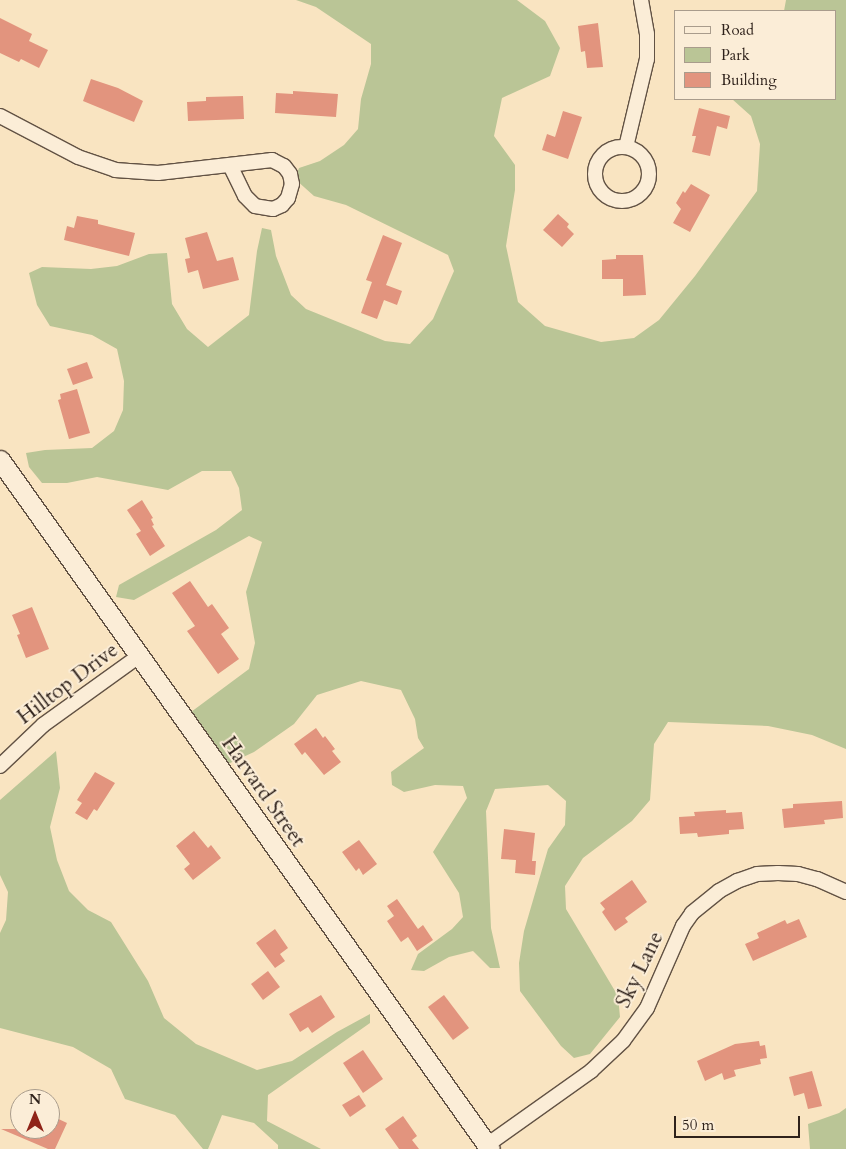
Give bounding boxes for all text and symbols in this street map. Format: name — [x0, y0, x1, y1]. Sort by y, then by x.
legend — [674, 10, 836, 100]
text: Road — [721, 20, 754, 40]
text: Park — [721, 45, 750, 65]
text: Building — [721, 70, 777, 90]
street label: Hilltop Drive — [13, 638, 123, 730]
street label: Harvard Street — [216, 732, 310, 852]
street label: Sky Lane — [611, 928, 669, 1012]
north arrow — [10, 1089, 60, 1139]
text: N — [29, 1090, 41, 1109]
scale bar — [676, 1106, 802, 1138]
text: 50 m — [682, 1115, 714, 1135]

